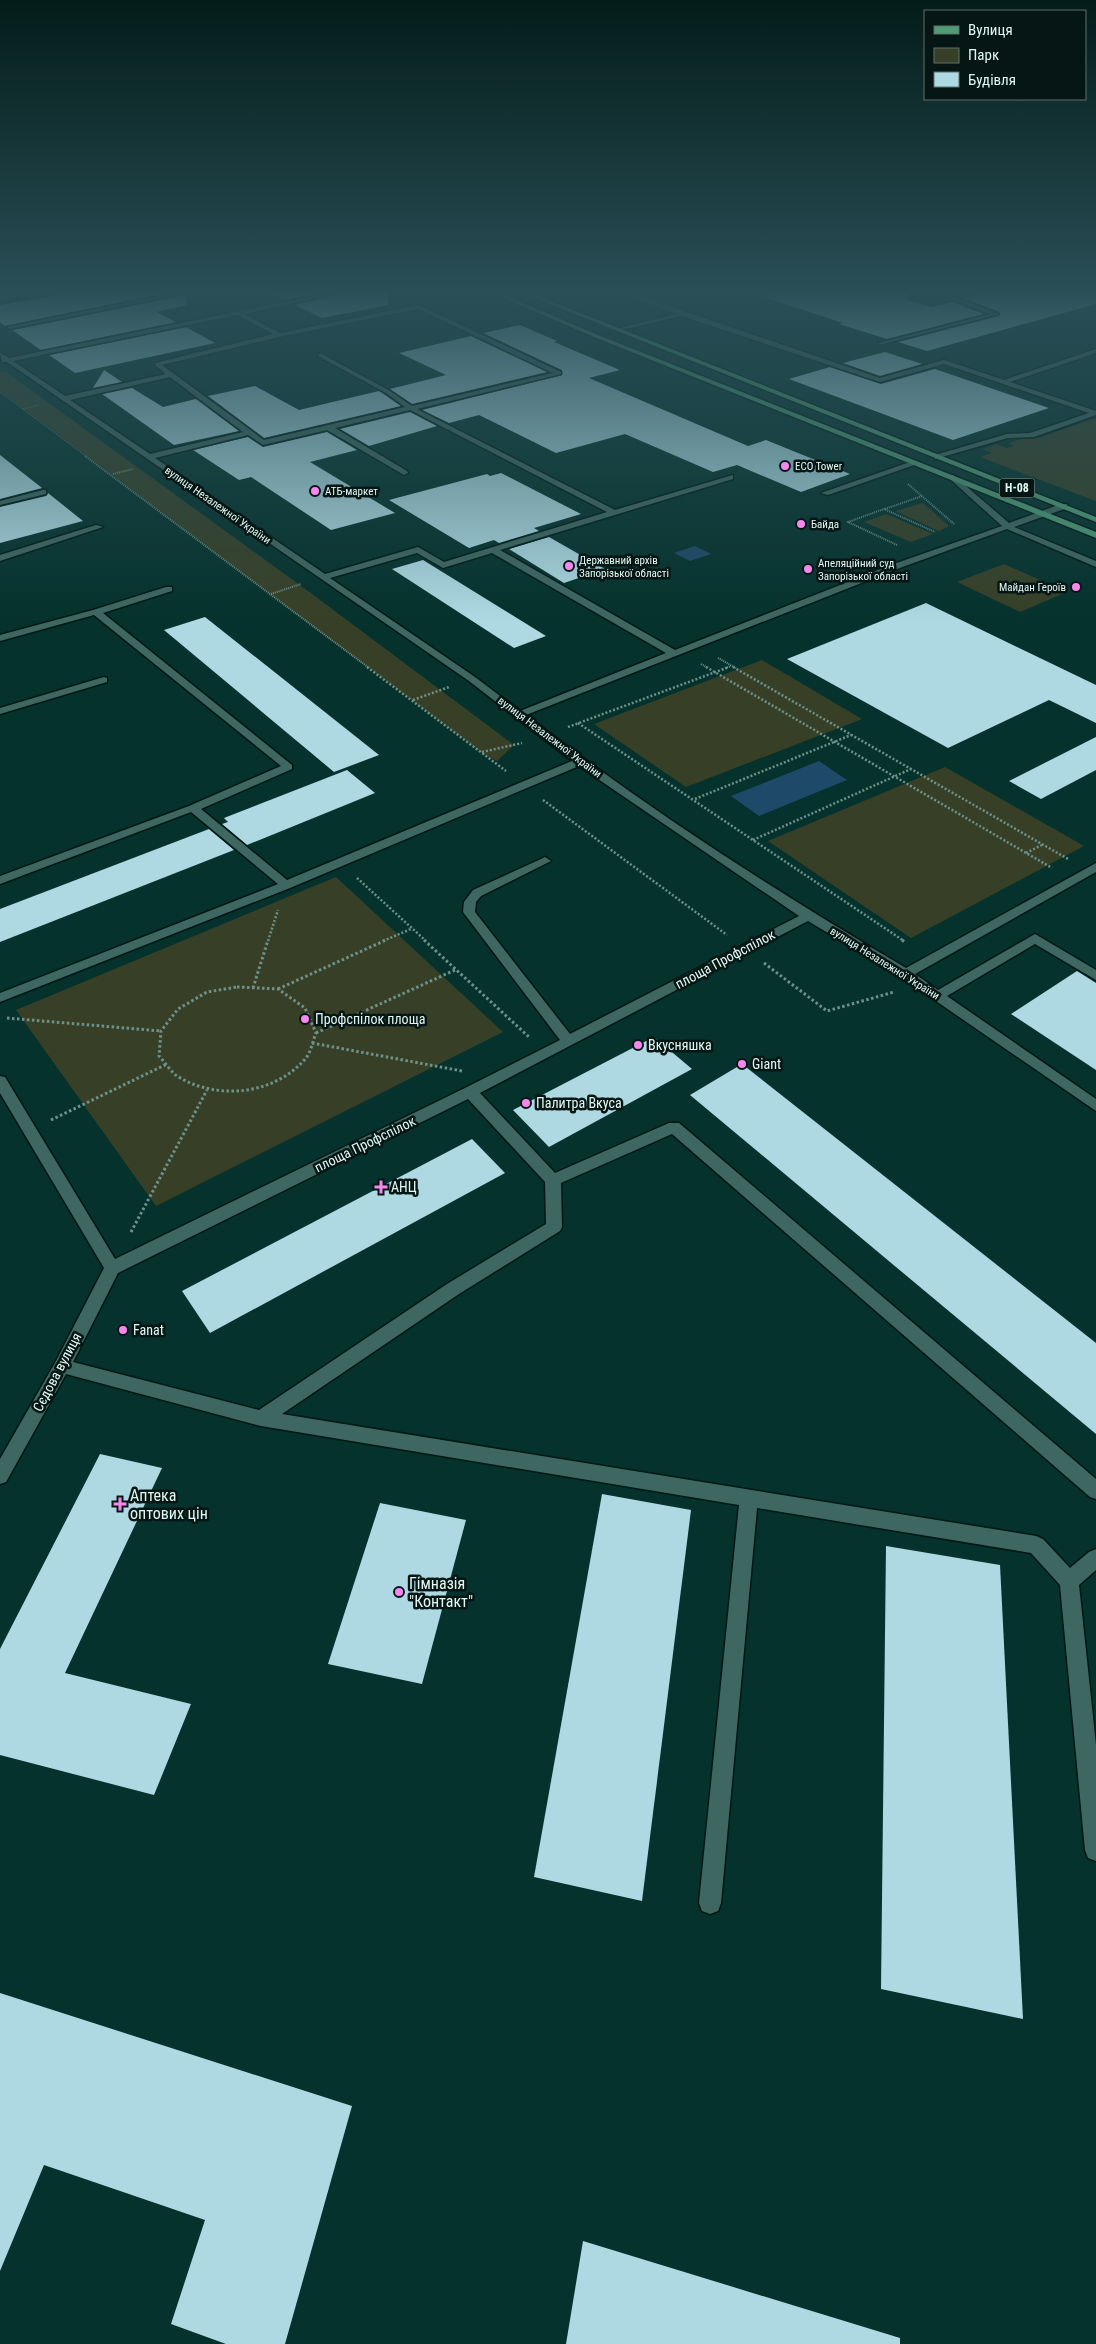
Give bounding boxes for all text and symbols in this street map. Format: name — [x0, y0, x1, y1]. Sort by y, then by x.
legend — [924, 10, 1086, 100]
text: Вулиця — [968, 21, 1013, 39]
text: Парк — [968, 46, 999, 64]
text: Будівля — [968, 71, 1016, 89]
marker: ECO Tower — [779, 460, 791, 472]
place label: ECO Tower — [795, 460, 843, 473]
street label: вулиця Незалежної України — [162, 464, 273, 547]
road number: Н-08 — [1000, 478, 1034, 498]
marker: АТБ-маркет — [309, 485, 321, 497]
place label: АТБ-маркет — [325, 485, 378, 498]
marker: Байда — [795, 518, 807, 530]
place label: Байда — [811, 518, 839, 531]
place label: Державний архів Запорізької області — [579, 554, 669, 580]
place label: Апеляційний суд Запорізької області — [818, 557, 908, 583]
marker: Державний архів Запорізької області — [563, 560, 575, 572]
marker: Апеляційний суд Запорізької області — [802, 563, 814, 575]
place label: Майдан Героїв — [999, 581, 1066, 594]
marker: Майдан Героїв — [1070, 581, 1082, 593]
street label: вулиця Незалежної України — [495, 694, 604, 781]
street label: вулиця Незалежної України — [828, 924, 942, 1002]
street label: площа Профспілок — [672, 926, 778, 992]
place label: Профспілок площа — [315, 1011, 425, 1027]
marker: Профспілок площа — [299, 1013, 311, 1025]
place label: Вкусняшка — [648, 1037, 712, 1053]
marker: Вкусняшка — [632, 1039, 644, 1051]
place label: Giant — [752, 1056, 781, 1072]
marker: Giant — [736, 1058, 748, 1070]
place label: Палитра Вкуса — [536, 1095, 622, 1111]
marker: Палитра Вкуса — [520, 1097, 532, 1109]
street label: площа Профспілок — [312, 1112, 418, 1175]
place label: АНЦ — [391, 1179, 417, 1195]
marker: АНЦ — [375, 1181, 387, 1193]
place label: Fanat — [133, 1322, 164, 1338]
marker: Fanat — [117, 1324, 129, 1336]
street label: Сєдова вулиця — [30, 1330, 84, 1414]
place label: Аптека оптових цін — [130, 1486, 208, 1523]
marker: Аптека оптових цін — [114, 1498, 126, 1510]
place label: Гімназія "Контакт" — [409, 1574, 473, 1611]
marker: Гімназія "Контакт" — [393, 1586, 405, 1598]

